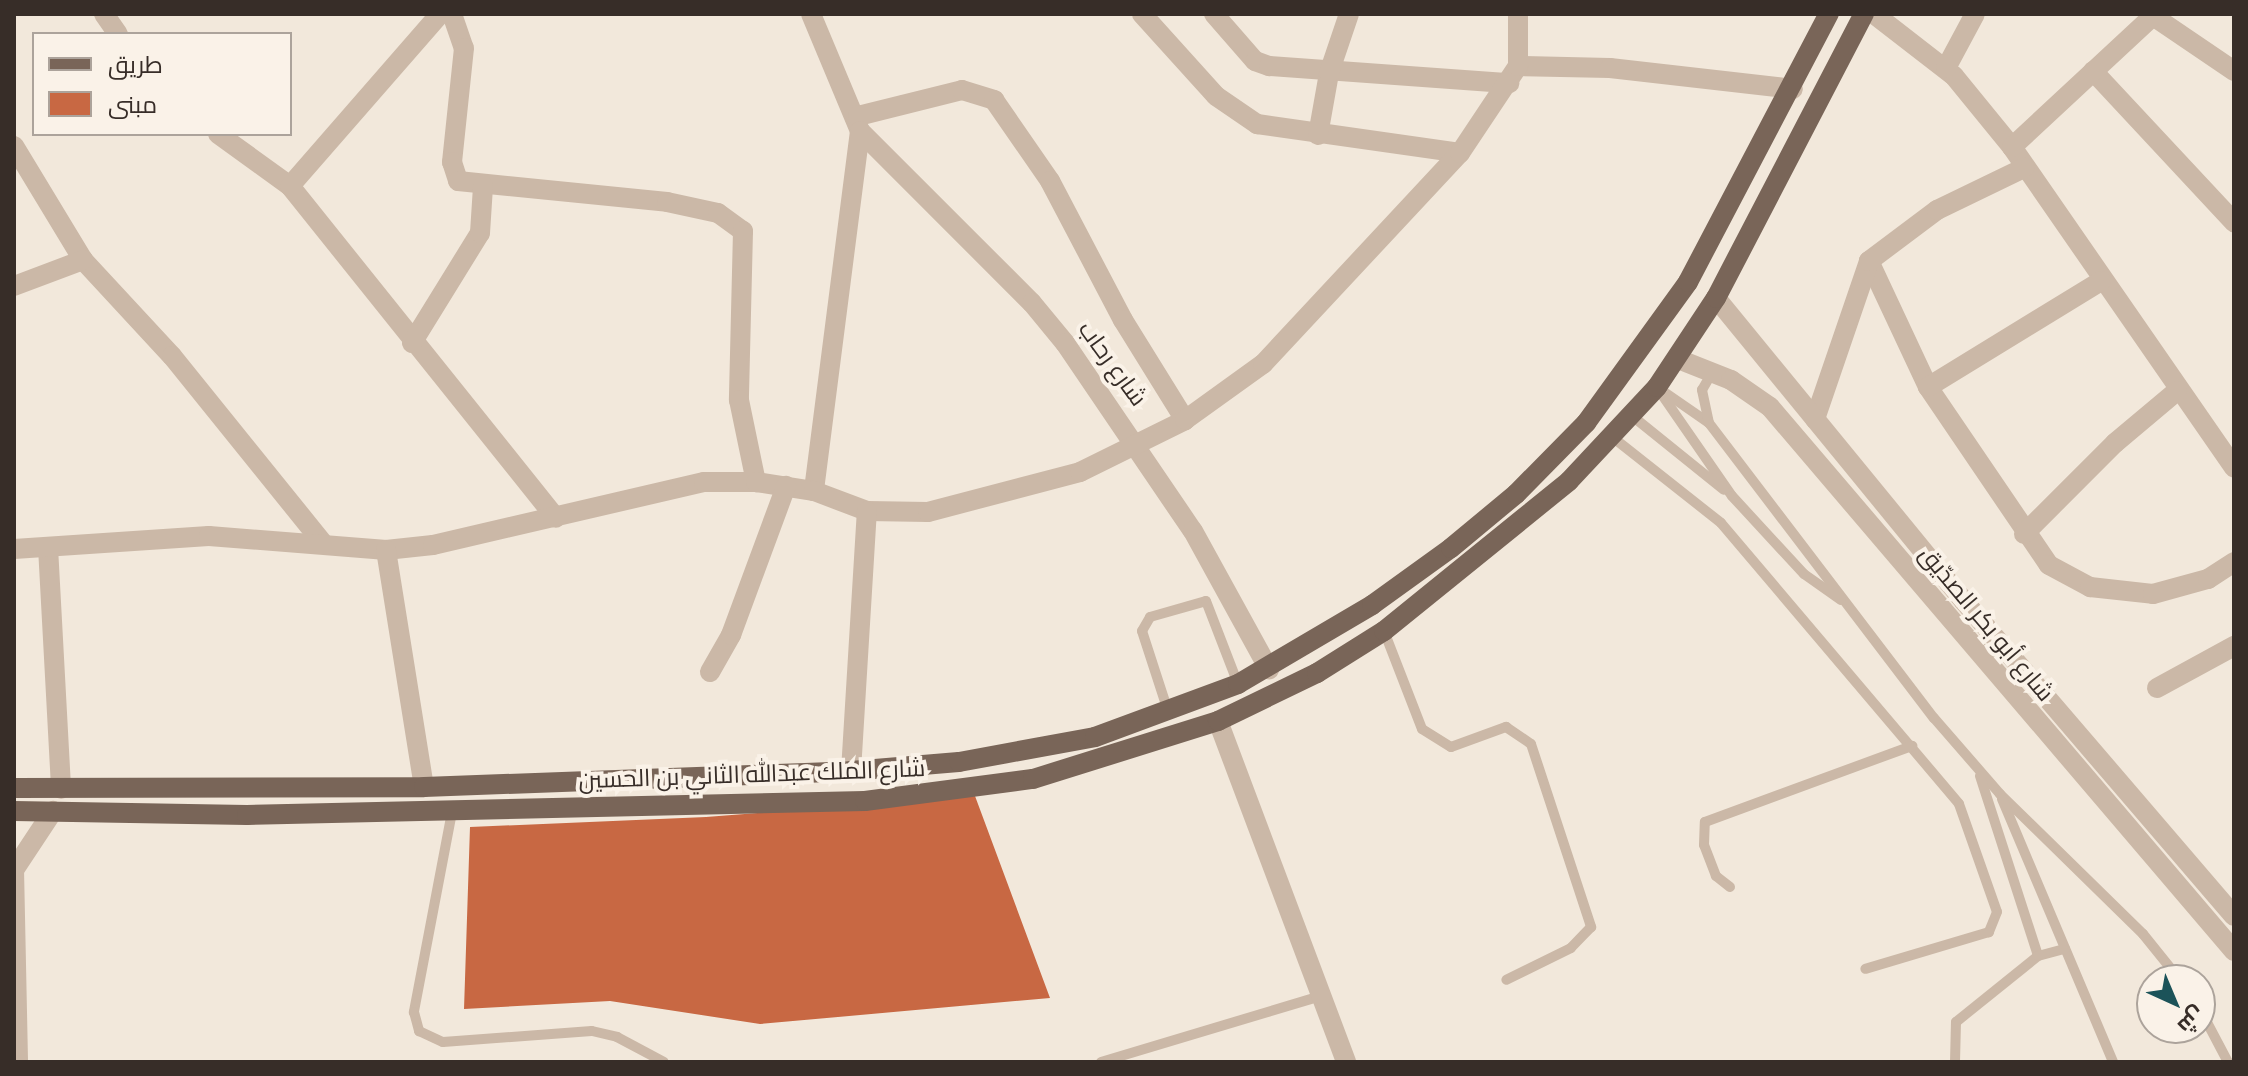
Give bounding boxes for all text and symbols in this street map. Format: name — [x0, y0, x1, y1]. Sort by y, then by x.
legend — [32, 32, 292, 136]
text: طريق — [108, 51, 163, 79]
text: مبنى — [108, 91, 157, 119]
street label: شارع رحاب — [1072, 316, 1152, 412]
street label: شارع أبو بكر الصدّيق — [1913, 540, 2059, 708]
street label: شارع الملك عبدالله الثاني بن الحسين — [578, 755, 926, 795]
north arrow — [2136, 964, 2216, 1044]
text: ش — [2172, 1001, 2210, 1039]

